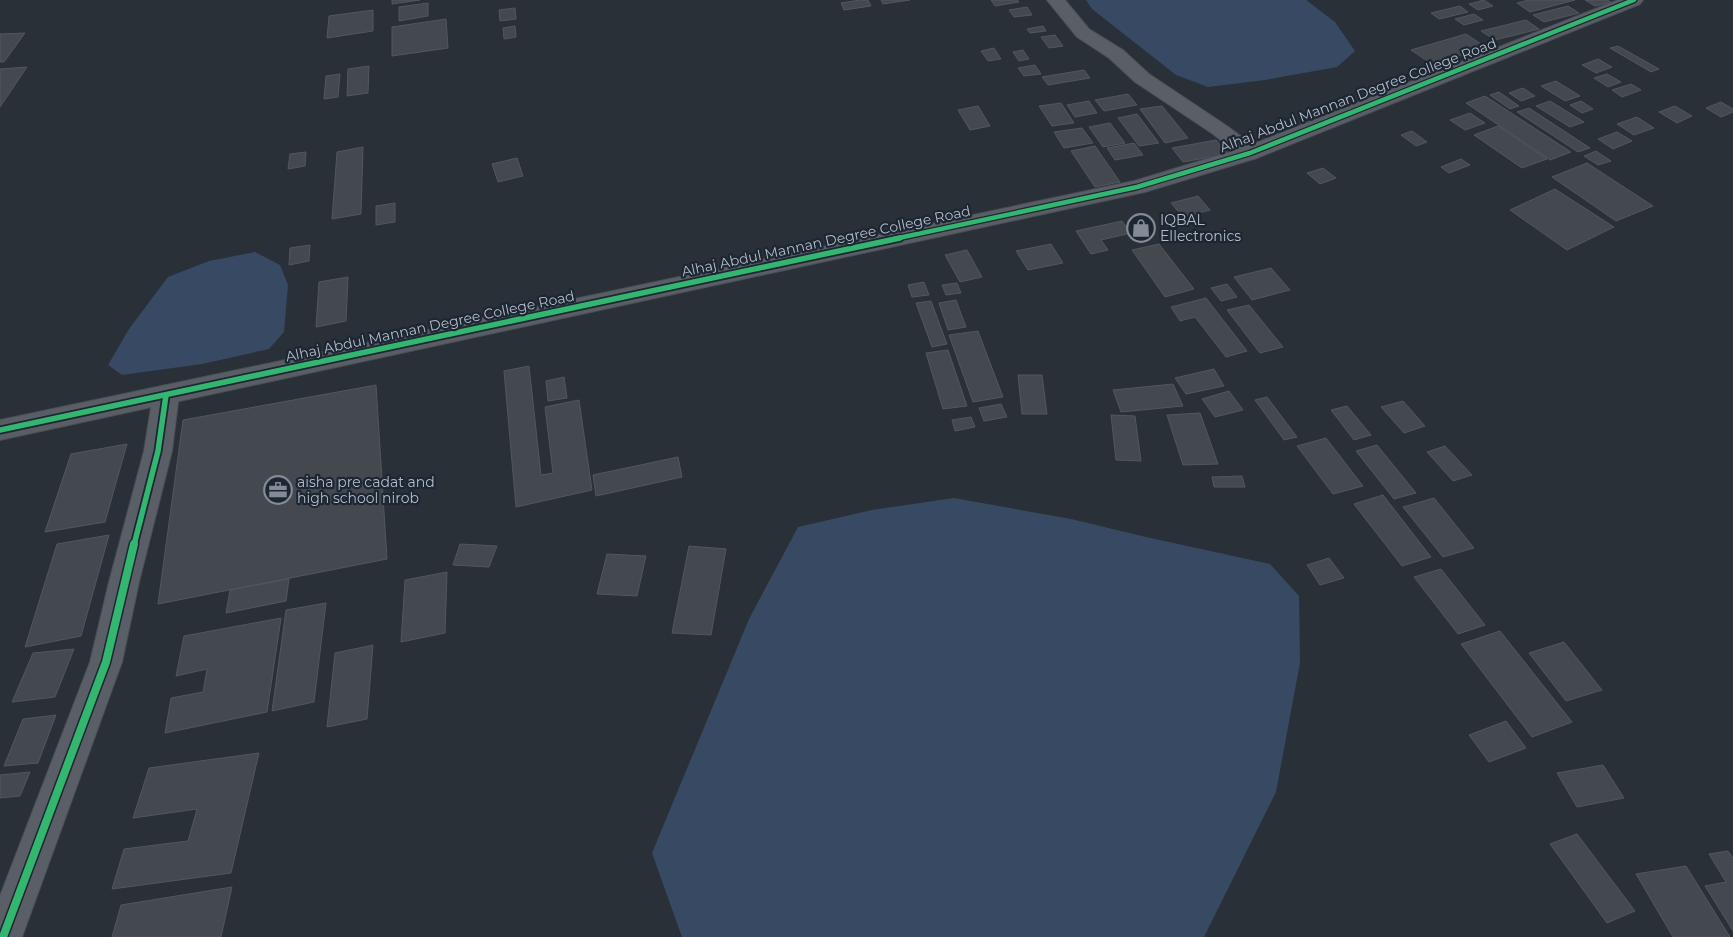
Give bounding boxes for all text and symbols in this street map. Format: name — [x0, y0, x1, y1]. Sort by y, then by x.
street label: Alhaj Abdul Mannan Degree College Road — [1217, 34, 1499, 156]
street label: Alhaj Abdul Mannan Degree College Road — [680, 202, 972, 280]
place label: IQBAL Ellectronics — [1160, 211, 1241, 245]
shop icon: IQBAL Ellectronics — [1126, 213, 1156, 243]
street label: Alhaj Abdul Mannan Degree College Road — [284, 287, 576, 365]
place label: aisha pre cadat and high school nirob — [297, 473, 435, 507]
office icon: aisha pre cadat and high school nirob — [263, 475, 293, 505]

